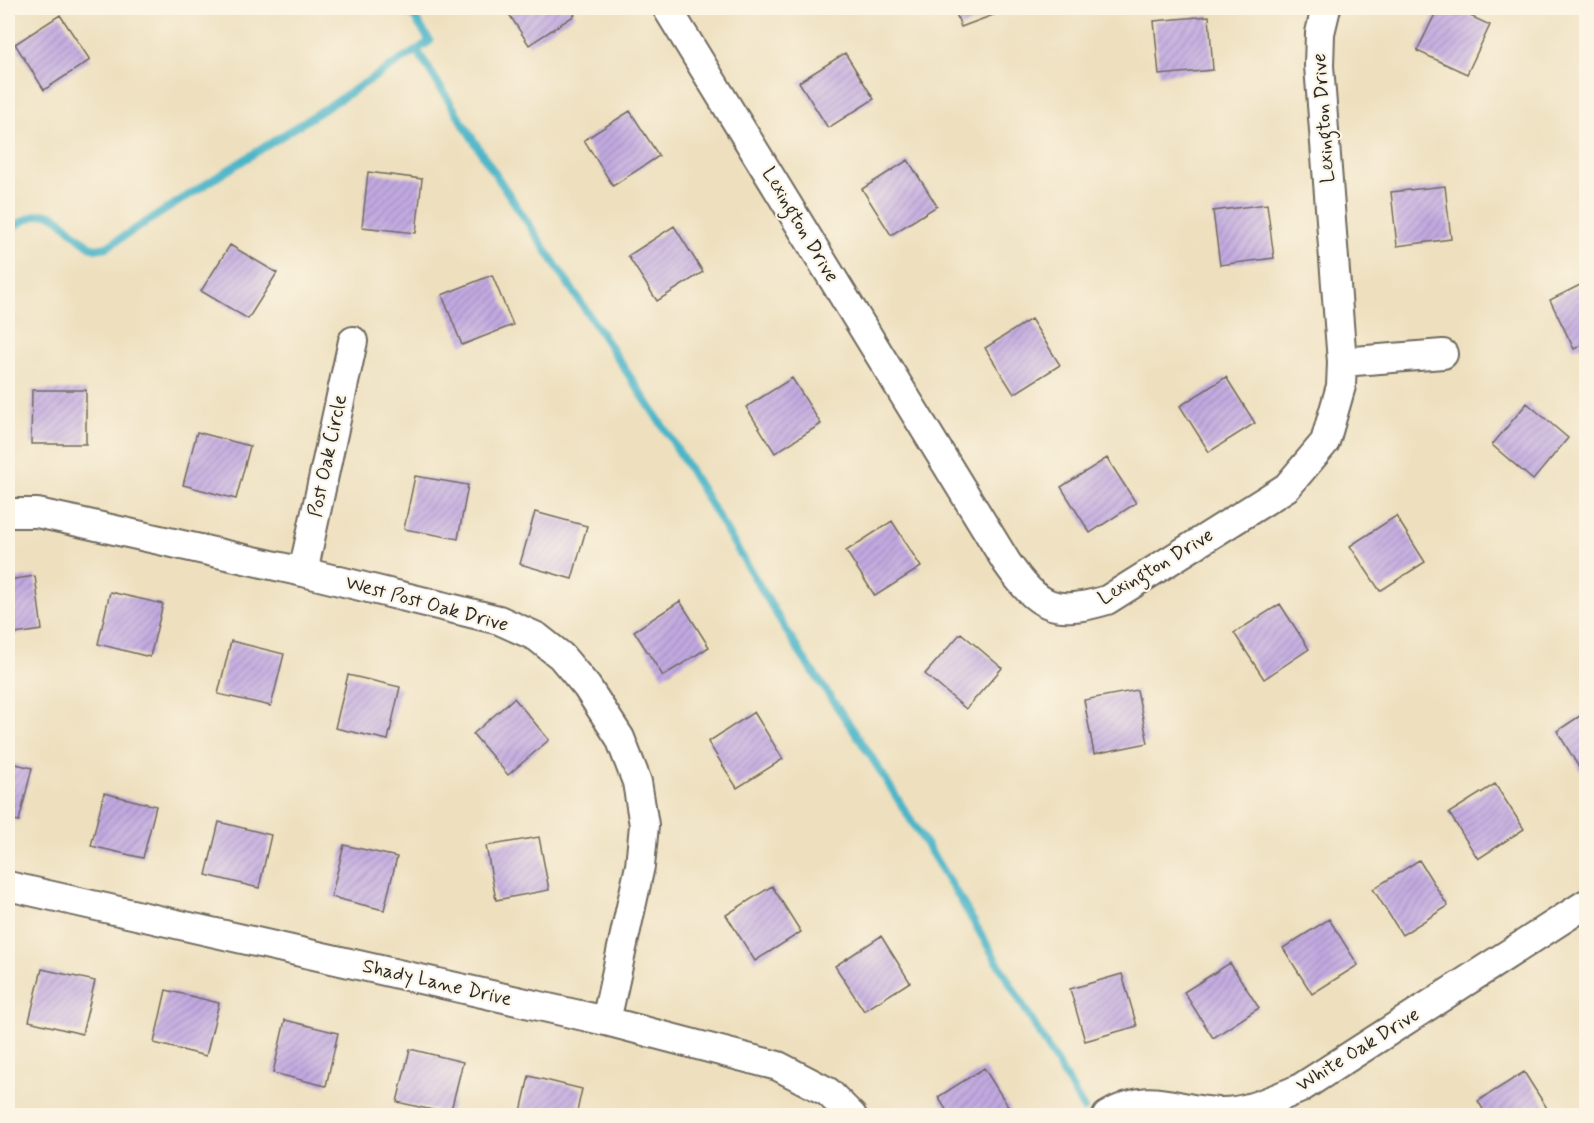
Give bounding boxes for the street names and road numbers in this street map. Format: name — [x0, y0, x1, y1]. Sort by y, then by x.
street label: Lexington Drive — [1306, 52, 1344, 184]
street label: Lexington Drive — [753, 162, 845, 289]
street label: Post Oak Circle — [302, 392, 354, 520]
street label: Lexington Drive — [1093, 522, 1220, 614]
street label: West Post Oak Drive — [343, 569, 511, 639]
street label: Shady Lane Drive — [360, 953, 515, 1013]
street label: White Oak Drive — [1291, 1001, 1425, 1099]

